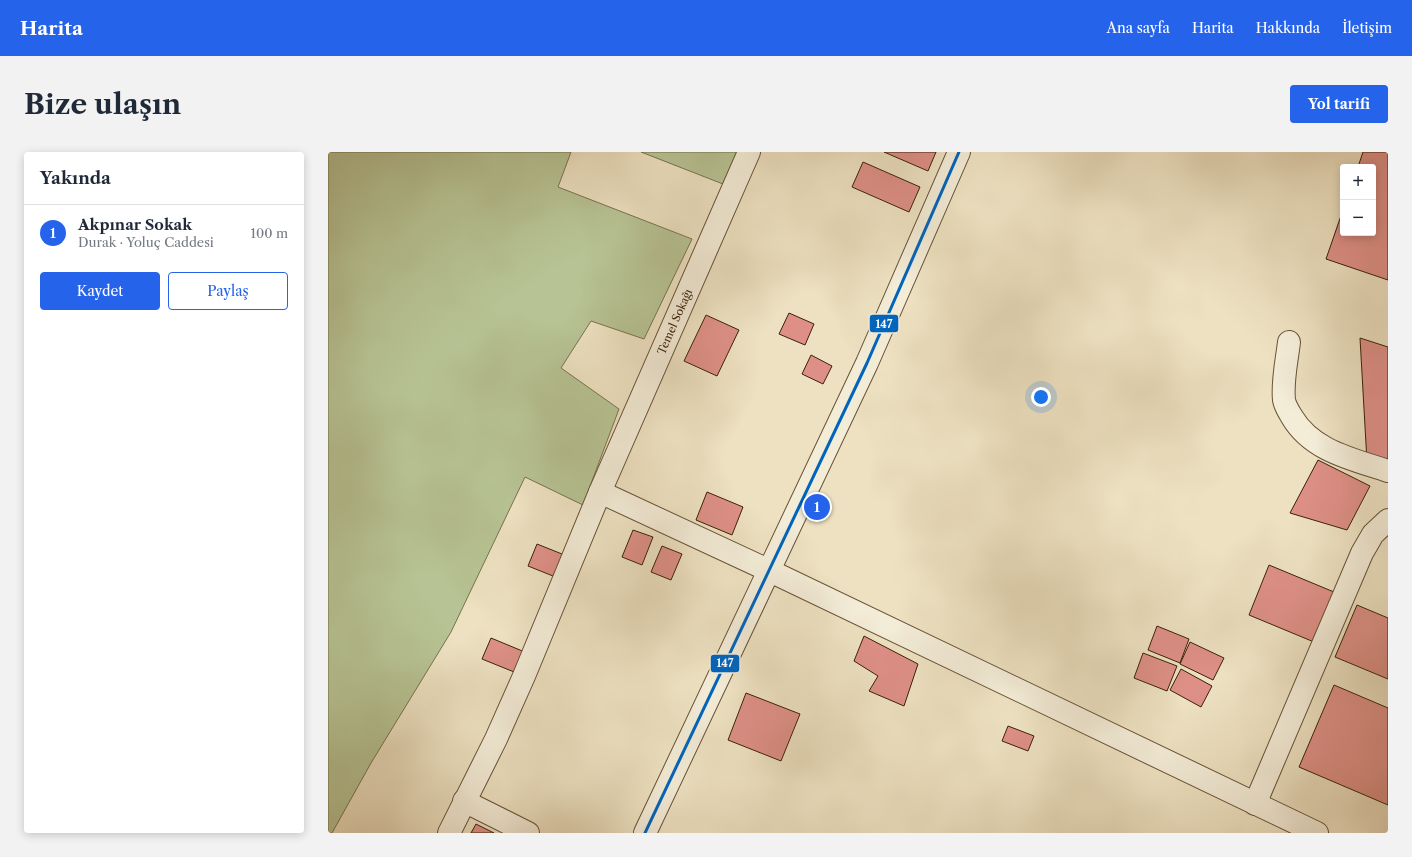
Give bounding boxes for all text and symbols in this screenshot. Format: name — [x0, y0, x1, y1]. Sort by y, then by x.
text: Harita — [20, 17, 83, 40]
text: Ana sayfa — [1107, 19, 1170, 37]
text: Harita — [1192, 19, 1234, 37]
text: Hakkında — [1256, 19, 1320, 37]
text: İletişim — [1342, 19, 1392, 37]
button: Yol tarifi — [1290, 85, 1388, 123]
text: Bize ulaşın — [24, 87, 181, 121]
map controls — [1340, 164, 1376, 236]
button: + — [1340, 164, 1376, 200]
text: Yakında — [40, 168, 111, 188]
button: − — [1340, 200, 1376, 236]
text: Akpınar Sokak — [78, 215, 192, 234]
text: 1 — [50, 225, 56, 241]
text: 100 m — [250, 225, 288, 241]
text: Durak · Yoluç Caddesi — [78, 234, 214, 250]
button: Kaydet — [40, 272, 160, 310]
button: Paylaş — [168, 272, 288, 310]
street label: Temel Sokağı — [654, 286, 695, 357]
line badge: 147 — [869, 314, 899, 333]
text: 147 — [875, 317, 893, 331]
your location — [1031, 387, 1051, 407]
pin: 1 — [804, 492, 830, 522]
line badge: 147 — [710, 654, 740, 673]
text: 147 — [716, 656, 734, 670]

